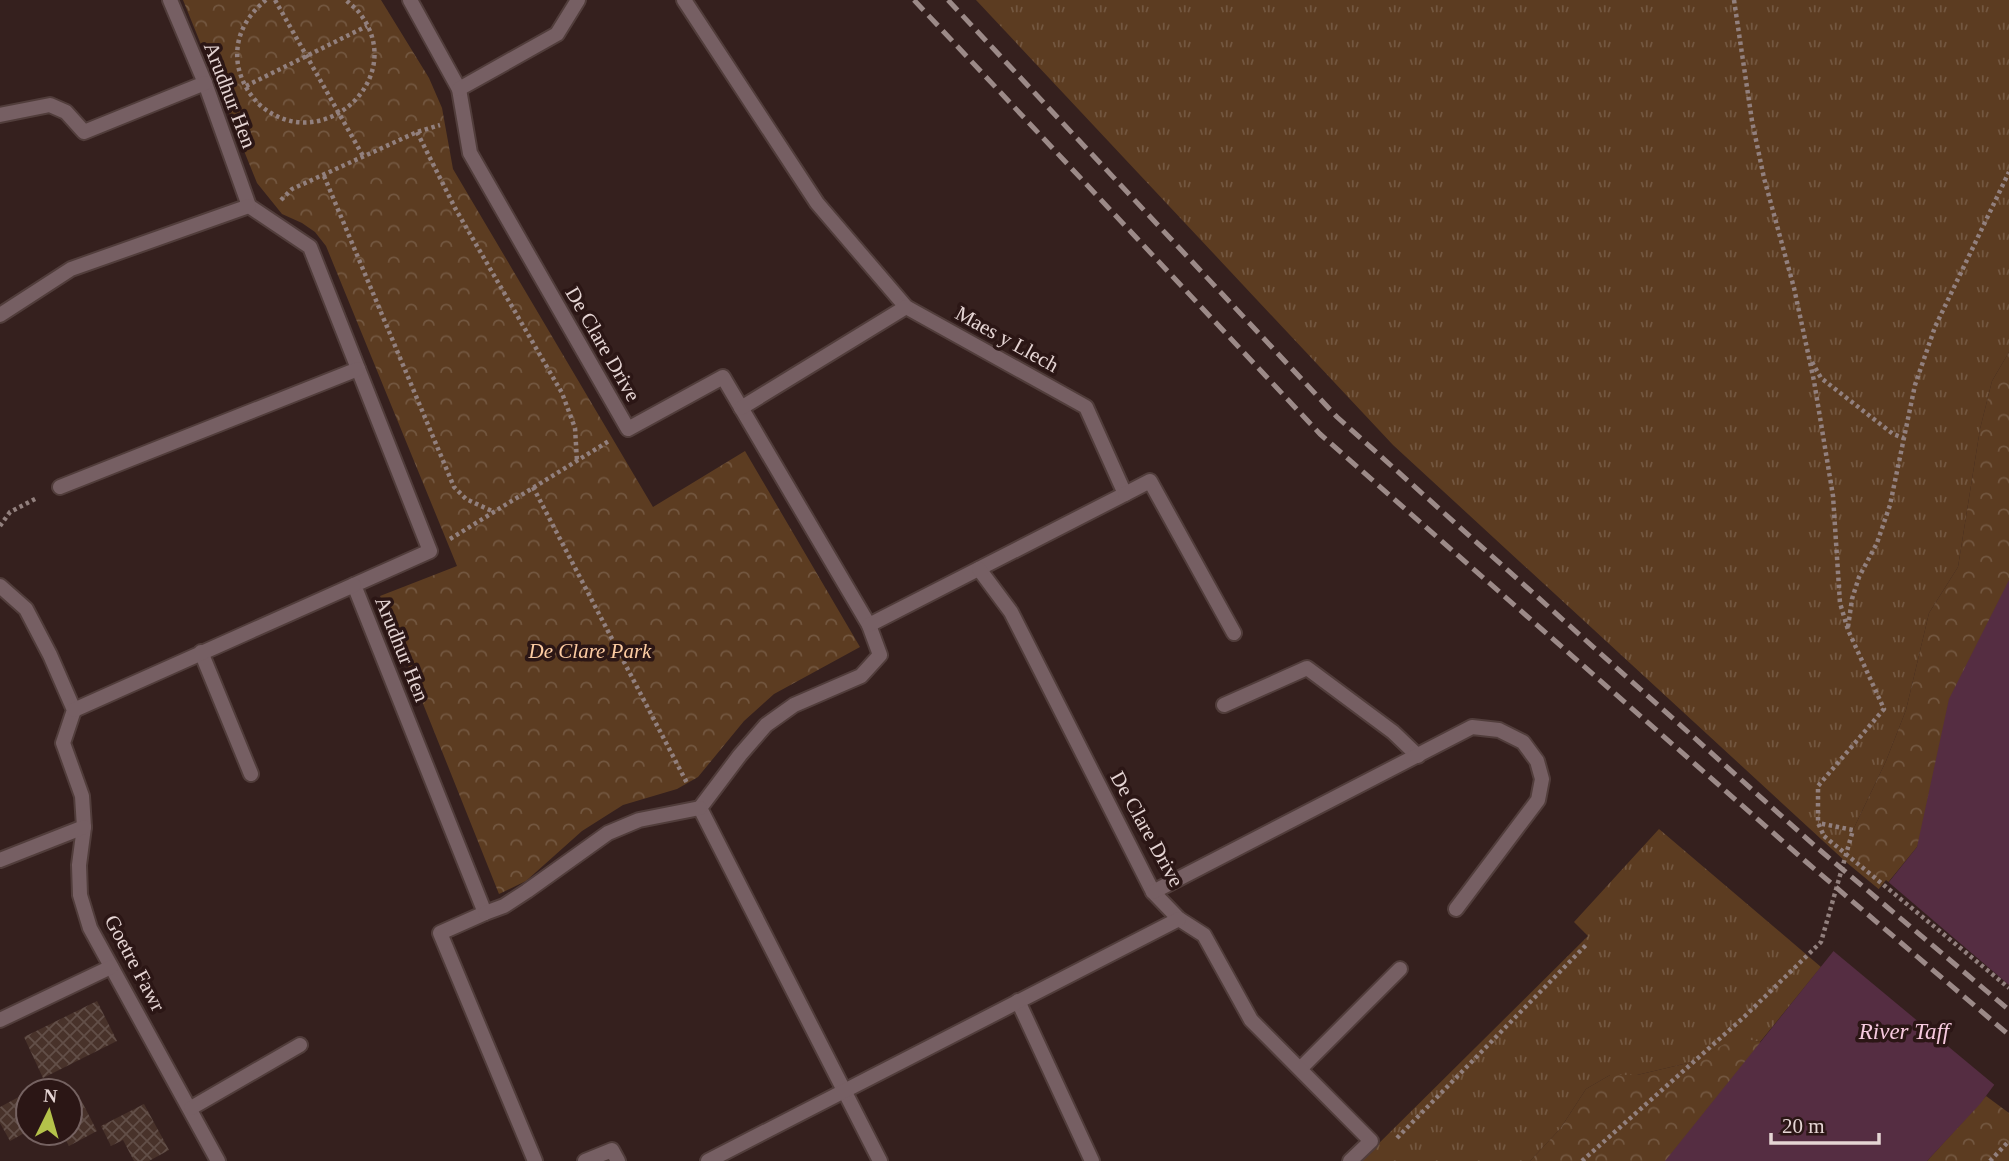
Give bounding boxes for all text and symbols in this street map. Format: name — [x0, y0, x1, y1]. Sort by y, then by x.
street label: Arudhur Hen — [199, 39, 261, 152]
street label: De Clare Drive — [561, 282, 645, 406]
street label: Maes y Llech — [951, 301, 1063, 377]
street label: Arudhur Hen — [370, 593, 434, 706]
park label: De Clare Park — [528, 639, 652, 663]
street label: De Clare Drive — [1105, 767, 1189, 891]
street label: Goetre Fawr — [100, 911, 170, 1015]
water label: River Taff — [1858, 1019, 1953, 1044]
north arrow — [14, 1077, 84, 1147]
text: N — [43, 1085, 58, 1107]
scale bar — [1771, 1102, 1880, 1146]
text: 20 m — [1782, 1114, 1825, 1138]

